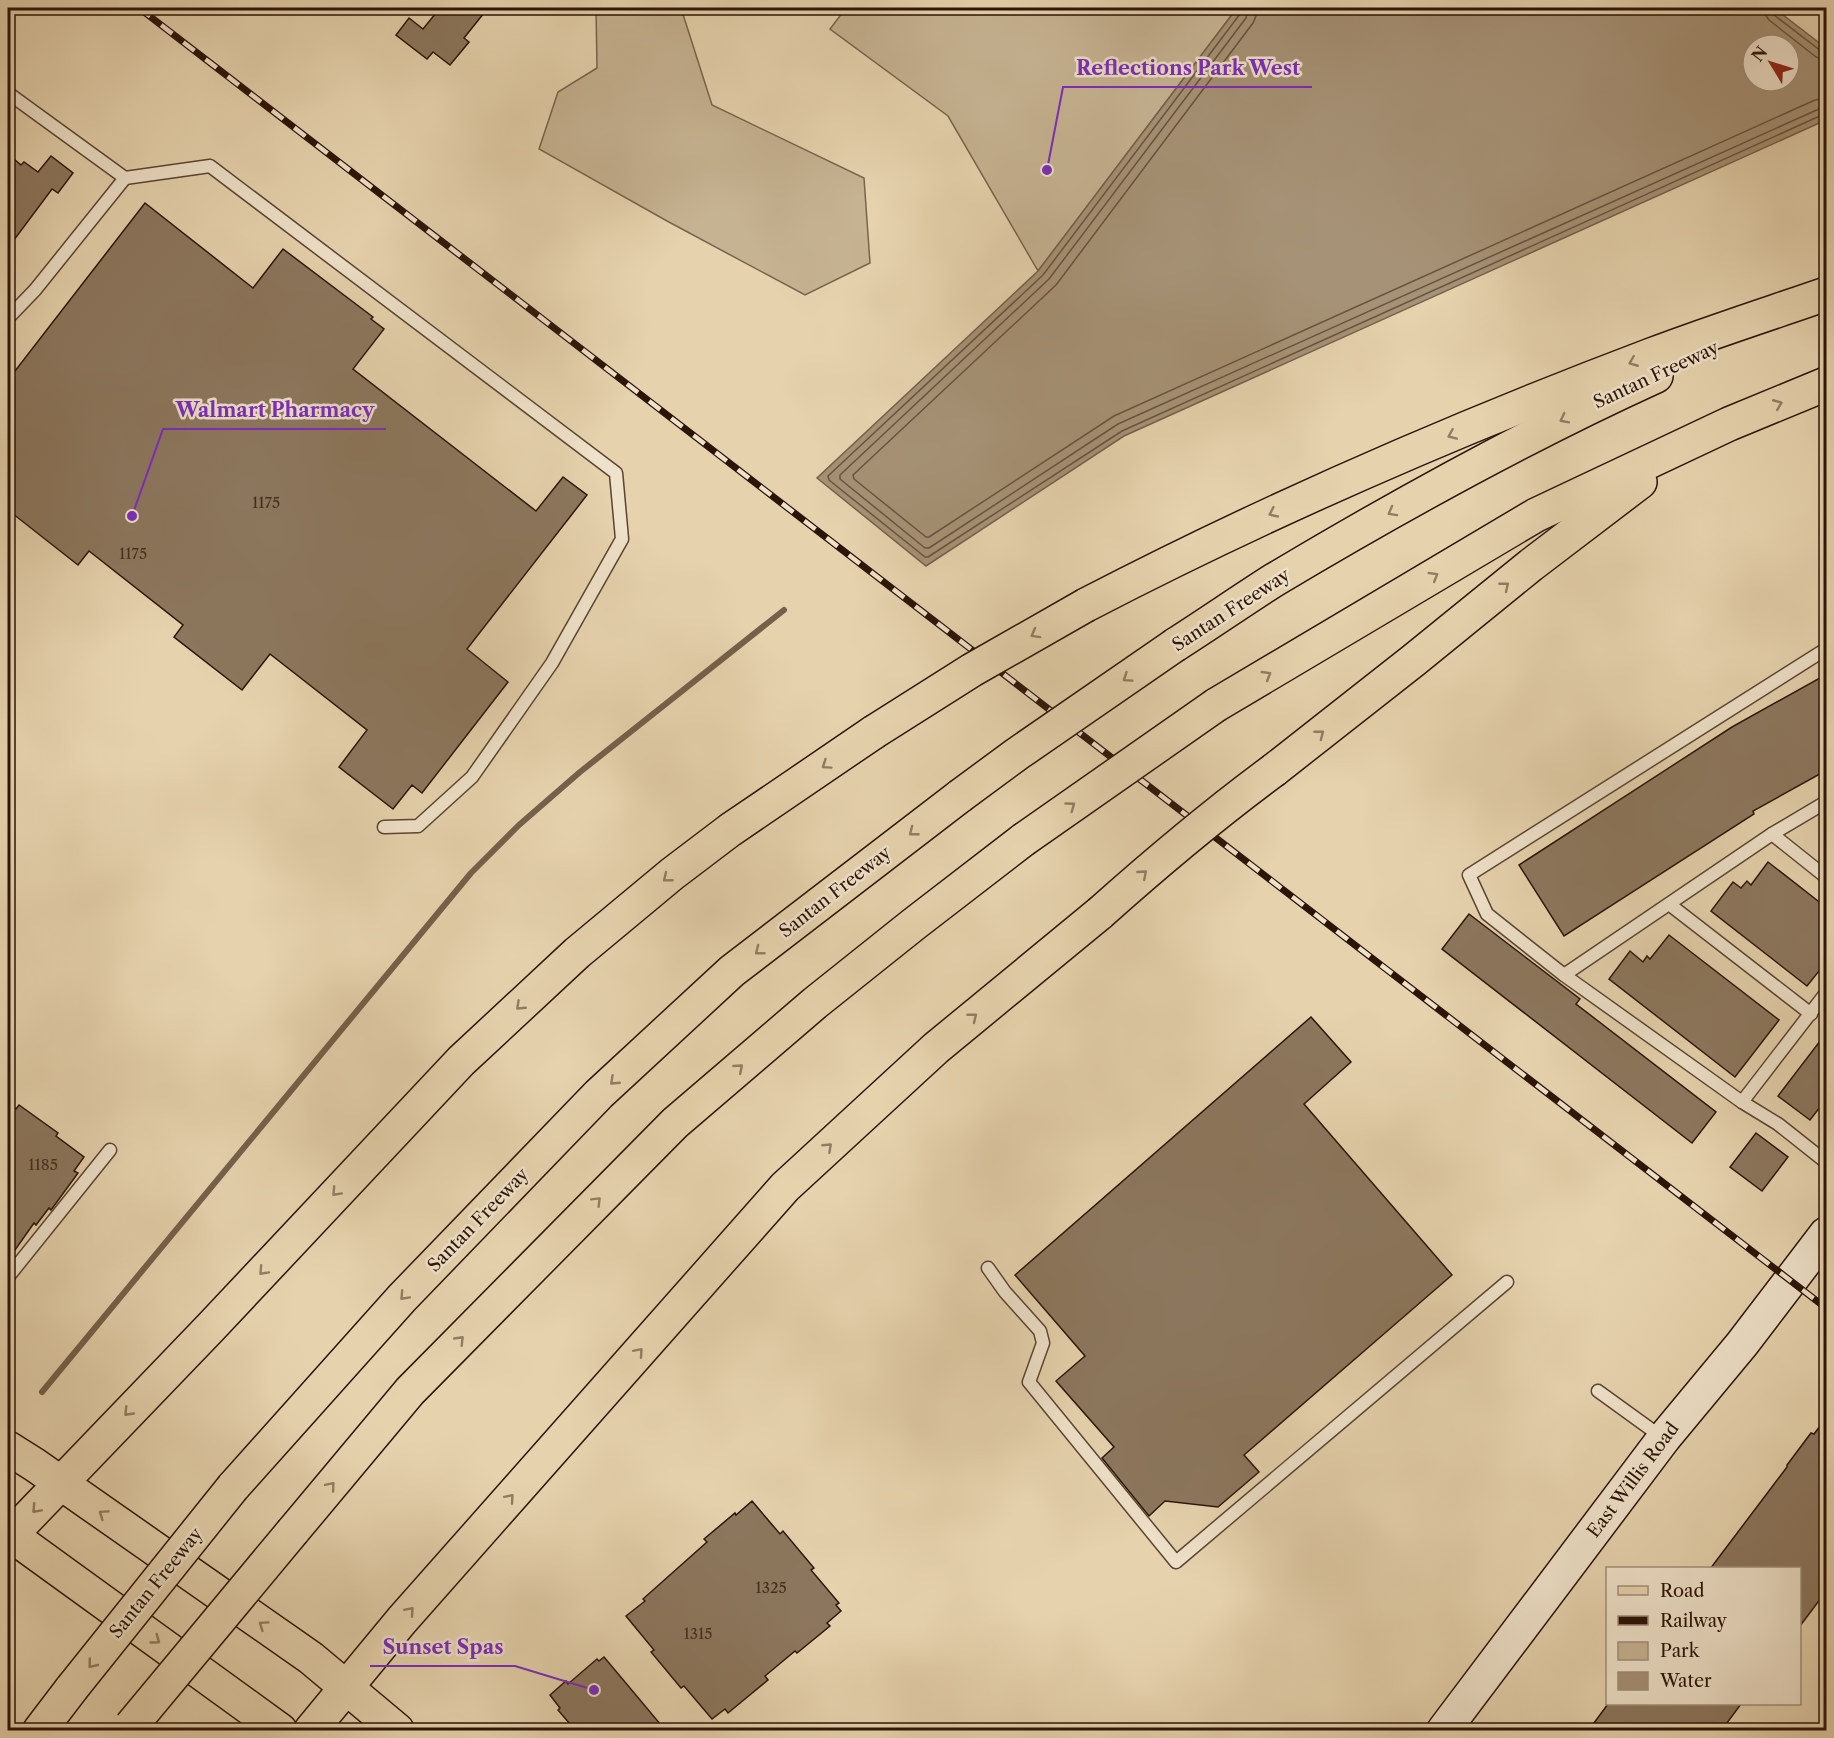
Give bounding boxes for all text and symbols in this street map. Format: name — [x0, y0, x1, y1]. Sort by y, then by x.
north arrow — [1741, 33, 1801, 93]
text: N — [1747, 42, 1771, 65]
callout: Reflections Park West — [1063, 49, 1312, 87]
text: Reflections Park West — [1076, 56, 1300, 80]
street label: Santan Freeway — [1590, 336, 1723, 414]
one-way arrow — [1628, 355, 1639, 367]
callout: Walmart Pharmacy — [163, 391, 386, 429]
text: Walmart Pharmacy — [175, 398, 375, 422]
one-way arrow — [1771, 399, 1782, 411]
one-way arrow — [1559, 412, 1570, 423]
one-way arrow — [1447, 428, 1458, 440]
house number: 1175 — [252, 493, 280, 512]
one-way arrow — [1388, 505, 1399, 516]
one-way arrow — [1269, 506, 1280, 518]
house number: 1175 — [119, 544, 147, 563]
street label: Santan Freeway — [1168, 563, 1295, 656]
one-way arrow — [1428, 571, 1438, 583]
one-way arrow — [1498, 582, 1509, 593]
one-way arrow — [1031, 627, 1041, 638]
one-way arrow — [1123, 671, 1134, 682]
one-way arrow — [1261, 671, 1271, 683]
one-way arrow — [1313, 730, 1324, 741]
one-way arrow — [821, 758, 832, 769]
one-way arrow — [1064, 802, 1075, 813]
one-way arrow — [909, 824, 920, 835]
street label: Santan Freeway — [775, 841, 896, 942]
one-way arrow — [1136, 870, 1147, 881]
one-way arrow — [663, 871, 674, 882]
one-way arrow — [754, 943, 765, 954]
one-way arrow — [516, 999, 526, 1010]
one-way arrow — [966, 1013, 977, 1024]
one-way arrow — [732, 1064, 743, 1075]
one-way arrow — [610, 1074, 620, 1085]
one-way arrow — [821, 1143, 832, 1154]
house number: 1185 — [28, 1155, 58, 1174]
street label: Santan Freeway — [423, 1163, 534, 1276]
one-way arrow — [333, 1184, 344, 1195]
one-way arrow — [590, 1198, 601, 1208]
one-way arrow — [259, 1264, 270, 1275]
one-way arrow — [401, 1288, 412, 1299]
one-way arrow — [453, 1337, 464, 1347]
one-way arrow — [632, 1348, 643, 1359]
one-way arrow — [125, 1405, 136, 1416]
street label: East Willis Road — [1583, 1418, 1684, 1542]
one-way arrow — [324, 1482, 335, 1493]
one-way arrow — [503, 1494, 514, 1505]
one-way arrow — [32, 1502, 43, 1513]
one-way arrow — [98, 1510, 109, 1521]
street label: Santan Freeway — [105, 1523, 208, 1643]
legend — [1606, 1567, 1801, 1705]
house number: 1325 — [755, 1578, 787, 1597]
text: Road — [1660, 1580, 1705, 1602]
one-way arrow — [403, 1607, 414, 1618]
text: Railway — [1660, 1610, 1728, 1632]
one-way arrow — [258, 1621, 269, 1632]
house number: 1315 — [683, 1624, 713, 1643]
callout: Sunset Spas — [370, 1628, 515, 1666]
one-way arrow — [149, 1633, 160, 1644]
text: Sunset Spas — [382, 1635, 504, 1659]
text: Park — [1660, 1640, 1701, 1662]
one-way arrow — [88, 1657, 99, 1668]
text: Water — [1659, 1670, 1712, 1692]

